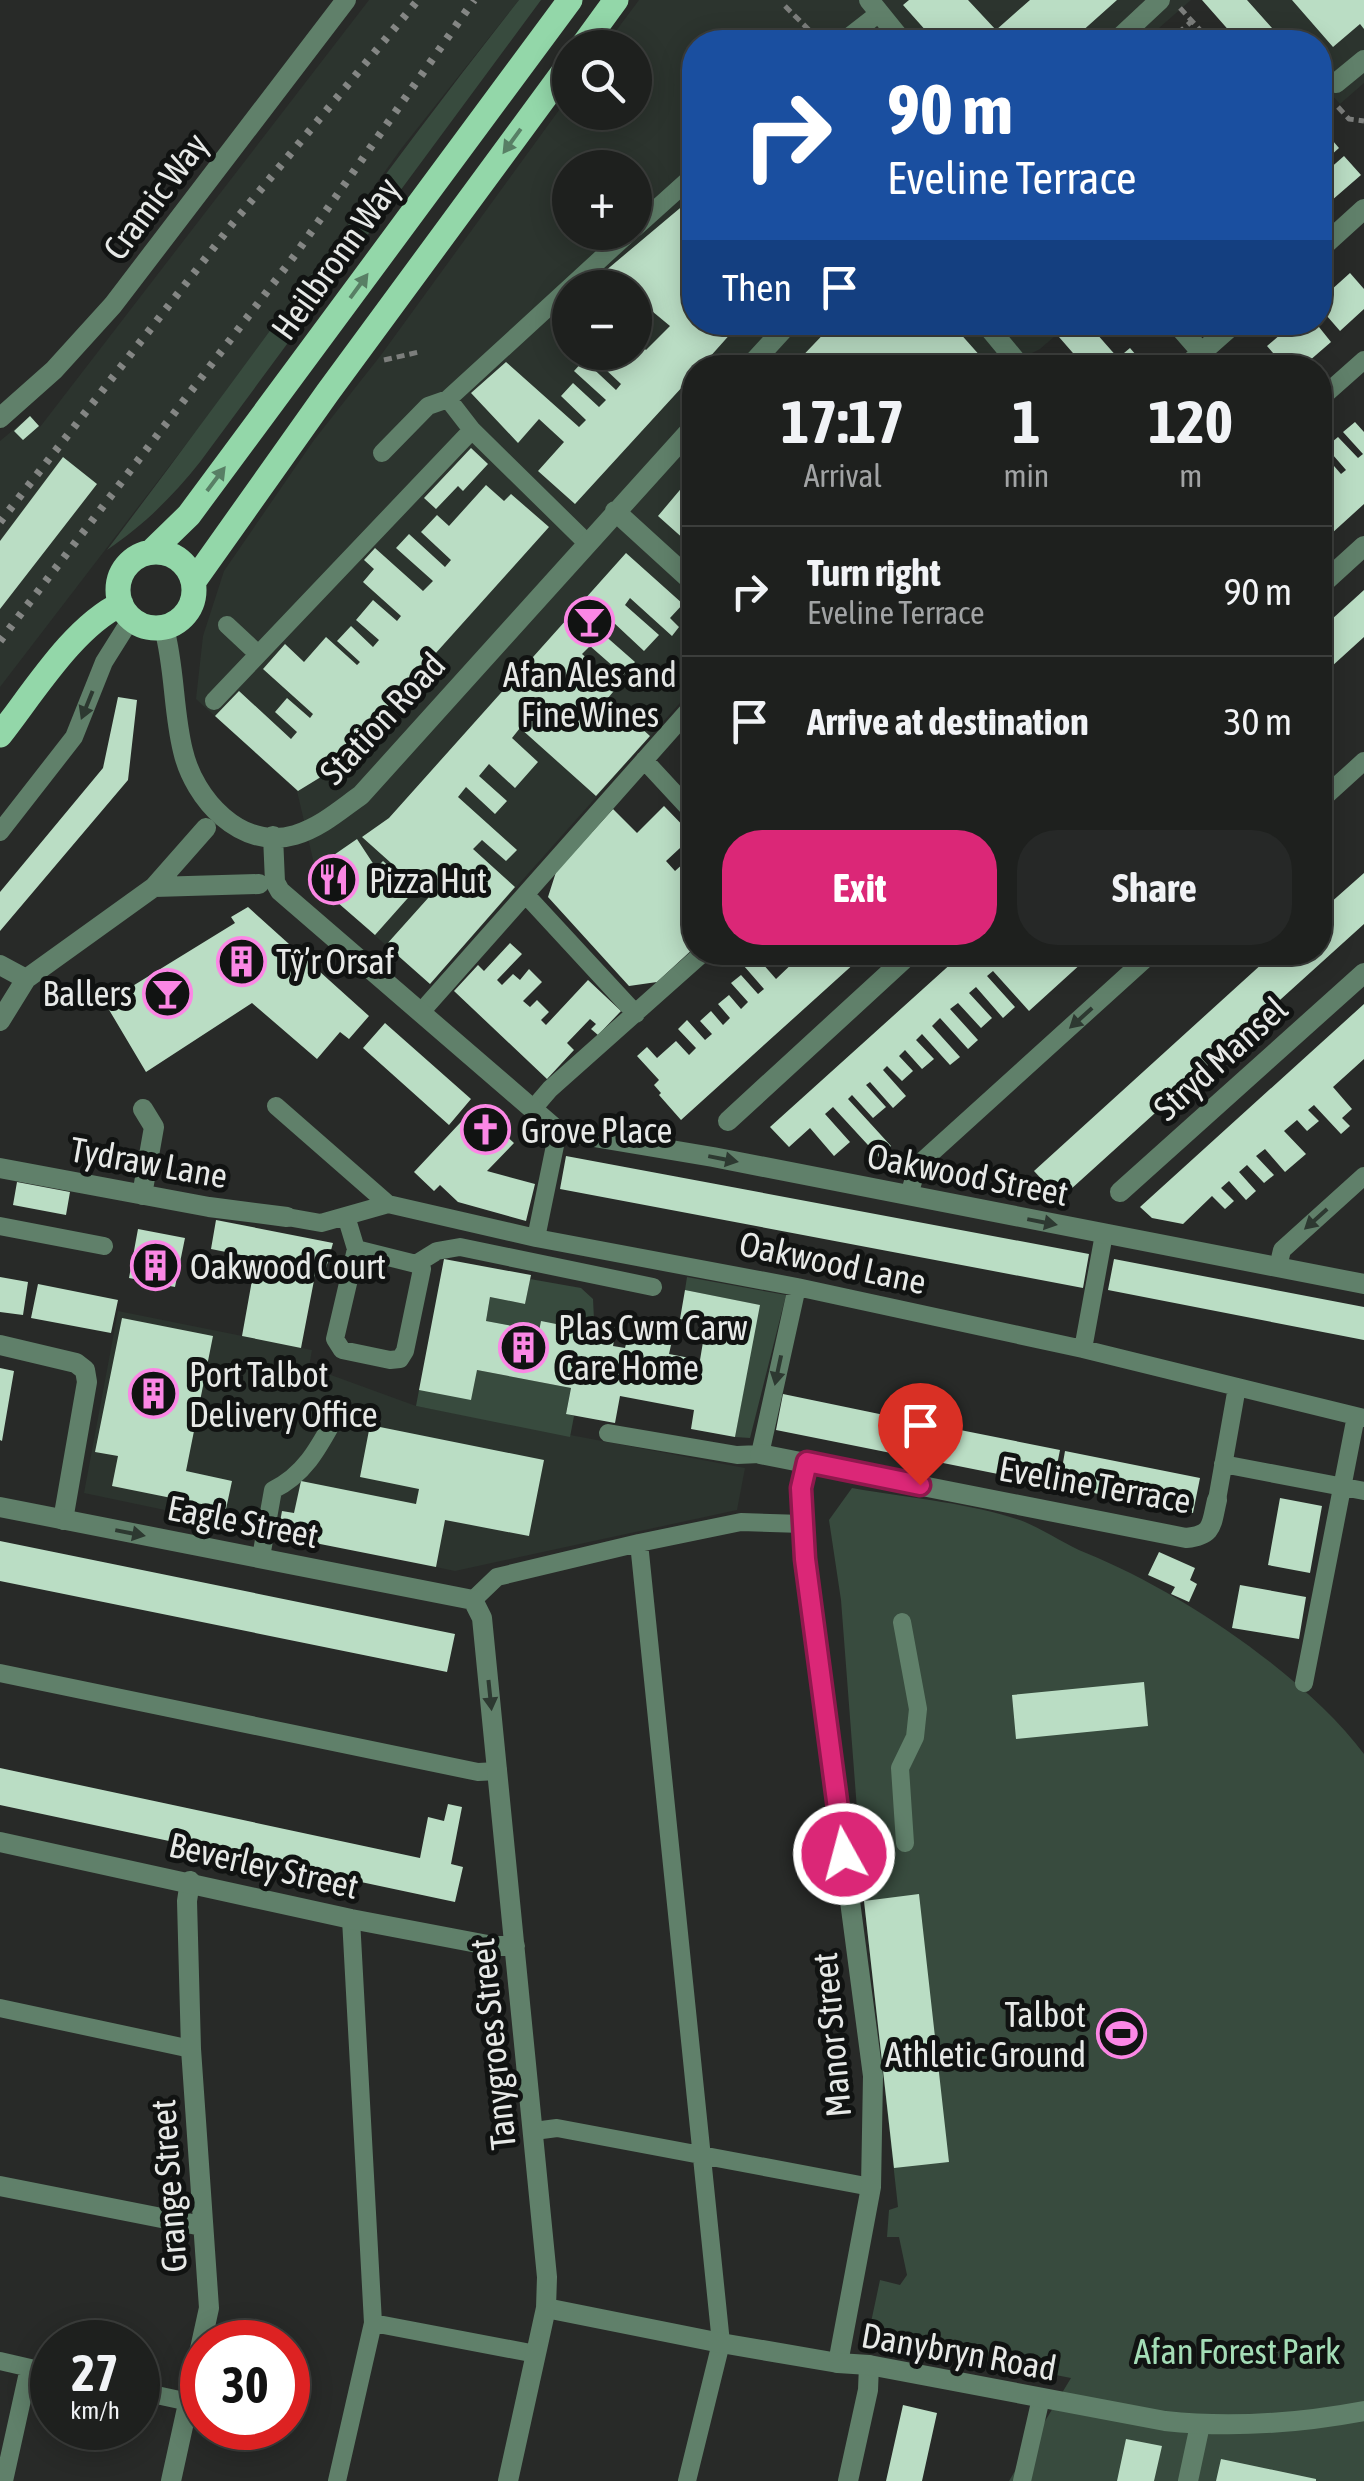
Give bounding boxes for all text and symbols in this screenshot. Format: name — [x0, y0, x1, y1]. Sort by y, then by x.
map controls — [552, 30, 652, 370]
button: search — [552, 30, 652, 130]
text: 90 m — [887, 69, 1013, 149]
icon: right — [722, 70, 852, 200]
street label: Cramic Way — [95, 125, 215, 267]
one-way arrow — [503, 128, 523, 154]
button: + — [552, 150, 652, 250]
text: Eveline Terrace — [887, 152, 1137, 204]
street label: Heilbronn Way — [263, 169, 407, 347]
icon: arrive — [812, 260, 867, 315]
text: Then — [722, 266, 792, 309]
button: − — [552, 270, 652, 370]
one-way arrow — [349, 272, 368, 299]
text: 17:17 — [781, 387, 904, 456]
text: 1 — [1012, 387, 1041, 456]
text: 120 — [1148, 387, 1233, 456]
text: Arrival — [804, 457, 882, 494]
text: min — [1003, 457, 1049, 494]
text: m — [1179, 457, 1202, 494]
one-way arrow — [205, 466, 225, 492]
text: Turn right — [807, 551, 941, 594]
icon: right — [722, 564, 777, 619]
text: 90 m — [1224, 570, 1292, 613]
text: Eveline Terrace — [807, 594, 984, 631]
bar icon: Afan Ales and Fine Wines — [564, 596, 616, 648]
street label: Station Road — [311, 644, 453, 792]
place label: Afan Ales and Fine Wines — [503, 654, 677, 734]
one-way arrow — [78, 691, 94, 721]
icon: arrive — [722, 694, 777, 749]
text: Arrive at destination — [807, 700, 1089, 743]
text: 30 m — [1224, 700, 1292, 743]
button: Exit — [722, 830, 997, 945]
button: Share — [1017, 830, 1292, 945]
restaurant icon: Pizza Hut — [308, 854, 360, 906]
place label: Pizza Hut — [369, 860, 487, 900]
building icon: Tŷ’r Orsaf — [215, 935, 267, 987]
place label: Tŷ’r Orsaf — [276, 941, 395, 981]
bar icon: Ballers — [141, 967, 193, 1019]
place label: Ballers — [42, 973, 132, 1013]
street label: Stryd Mansel — [1145, 988, 1295, 1128]
one-way arrow — [1069, 1006, 1093, 1029]
church icon: Grove Place — [460, 1104, 512, 1156]
place label: Grove Place — [521, 1110, 672, 1150]
street label: Tydraw Lane — [67, 1129, 231, 1195]
street label: Oakwood Street — [864, 1135, 1072, 1213]
one-way arrow — [708, 1152, 739, 1167]
one-way arrow — [1304, 1207, 1329, 1229]
one-way arrow — [1027, 1214, 1058, 1230]
street label: Oakwood Lane — [736, 1223, 930, 1301]
building icon: Oakwood Court — [129, 1240, 181, 1292]
place label: Oakwood Court — [190, 1246, 386, 1286]
place label: Plas Cwm Carw Care Home — [558, 1307, 748, 1387]
building icon: Plas Cwm Carw Care Home — [497, 1321, 549, 1373]
place label: Port Talbot Delivery Office — [189, 1354, 378, 1434]
one-way arrow — [770, 1355, 786, 1386]
building icon: Port Talbot Delivery Office — [128, 1368, 180, 1420]
pin — [878, 1383, 963, 1486]
icon: arrive — [893, 1398, 948, 1453]
street label: Eveline Terrace — [996, 1447, 1194, 1521]
street label: Eagle Street — [164, 1487, 322, 1555]
one-way arrow — [115, 1525, 146, 1541]
one-way arrow — [482, 1680, 498, 1711]
position arrow — [792, 1802, 896, 1906]
street label: Beverley Street — [166, 1824, 362, 1906]
street label: Tanygroes Street — [461, 1936, 523, 2152]
street label: Manor Street — [804, 1951, 858, 2119]
place label: Talbot Athletic Ground — [885, 1994, 1086, 2074]
sports icon: Talbot Athletic Ground — [1095, 2008, 1147, 2060]
street label: Grange Street — [142, 2098, 194, 2274]
street label: Danybryn Road — [858, 2314, 1060, 2388]
speed limit sign: 30 — [180, 2320, 310, 2450]
park label: Afan Forest Park — [1134, 2331, 1340, 2371]
text: 27 — [71, 2344, 118, 2402]
text: km/h — [70, 2396, 120, 2424]

